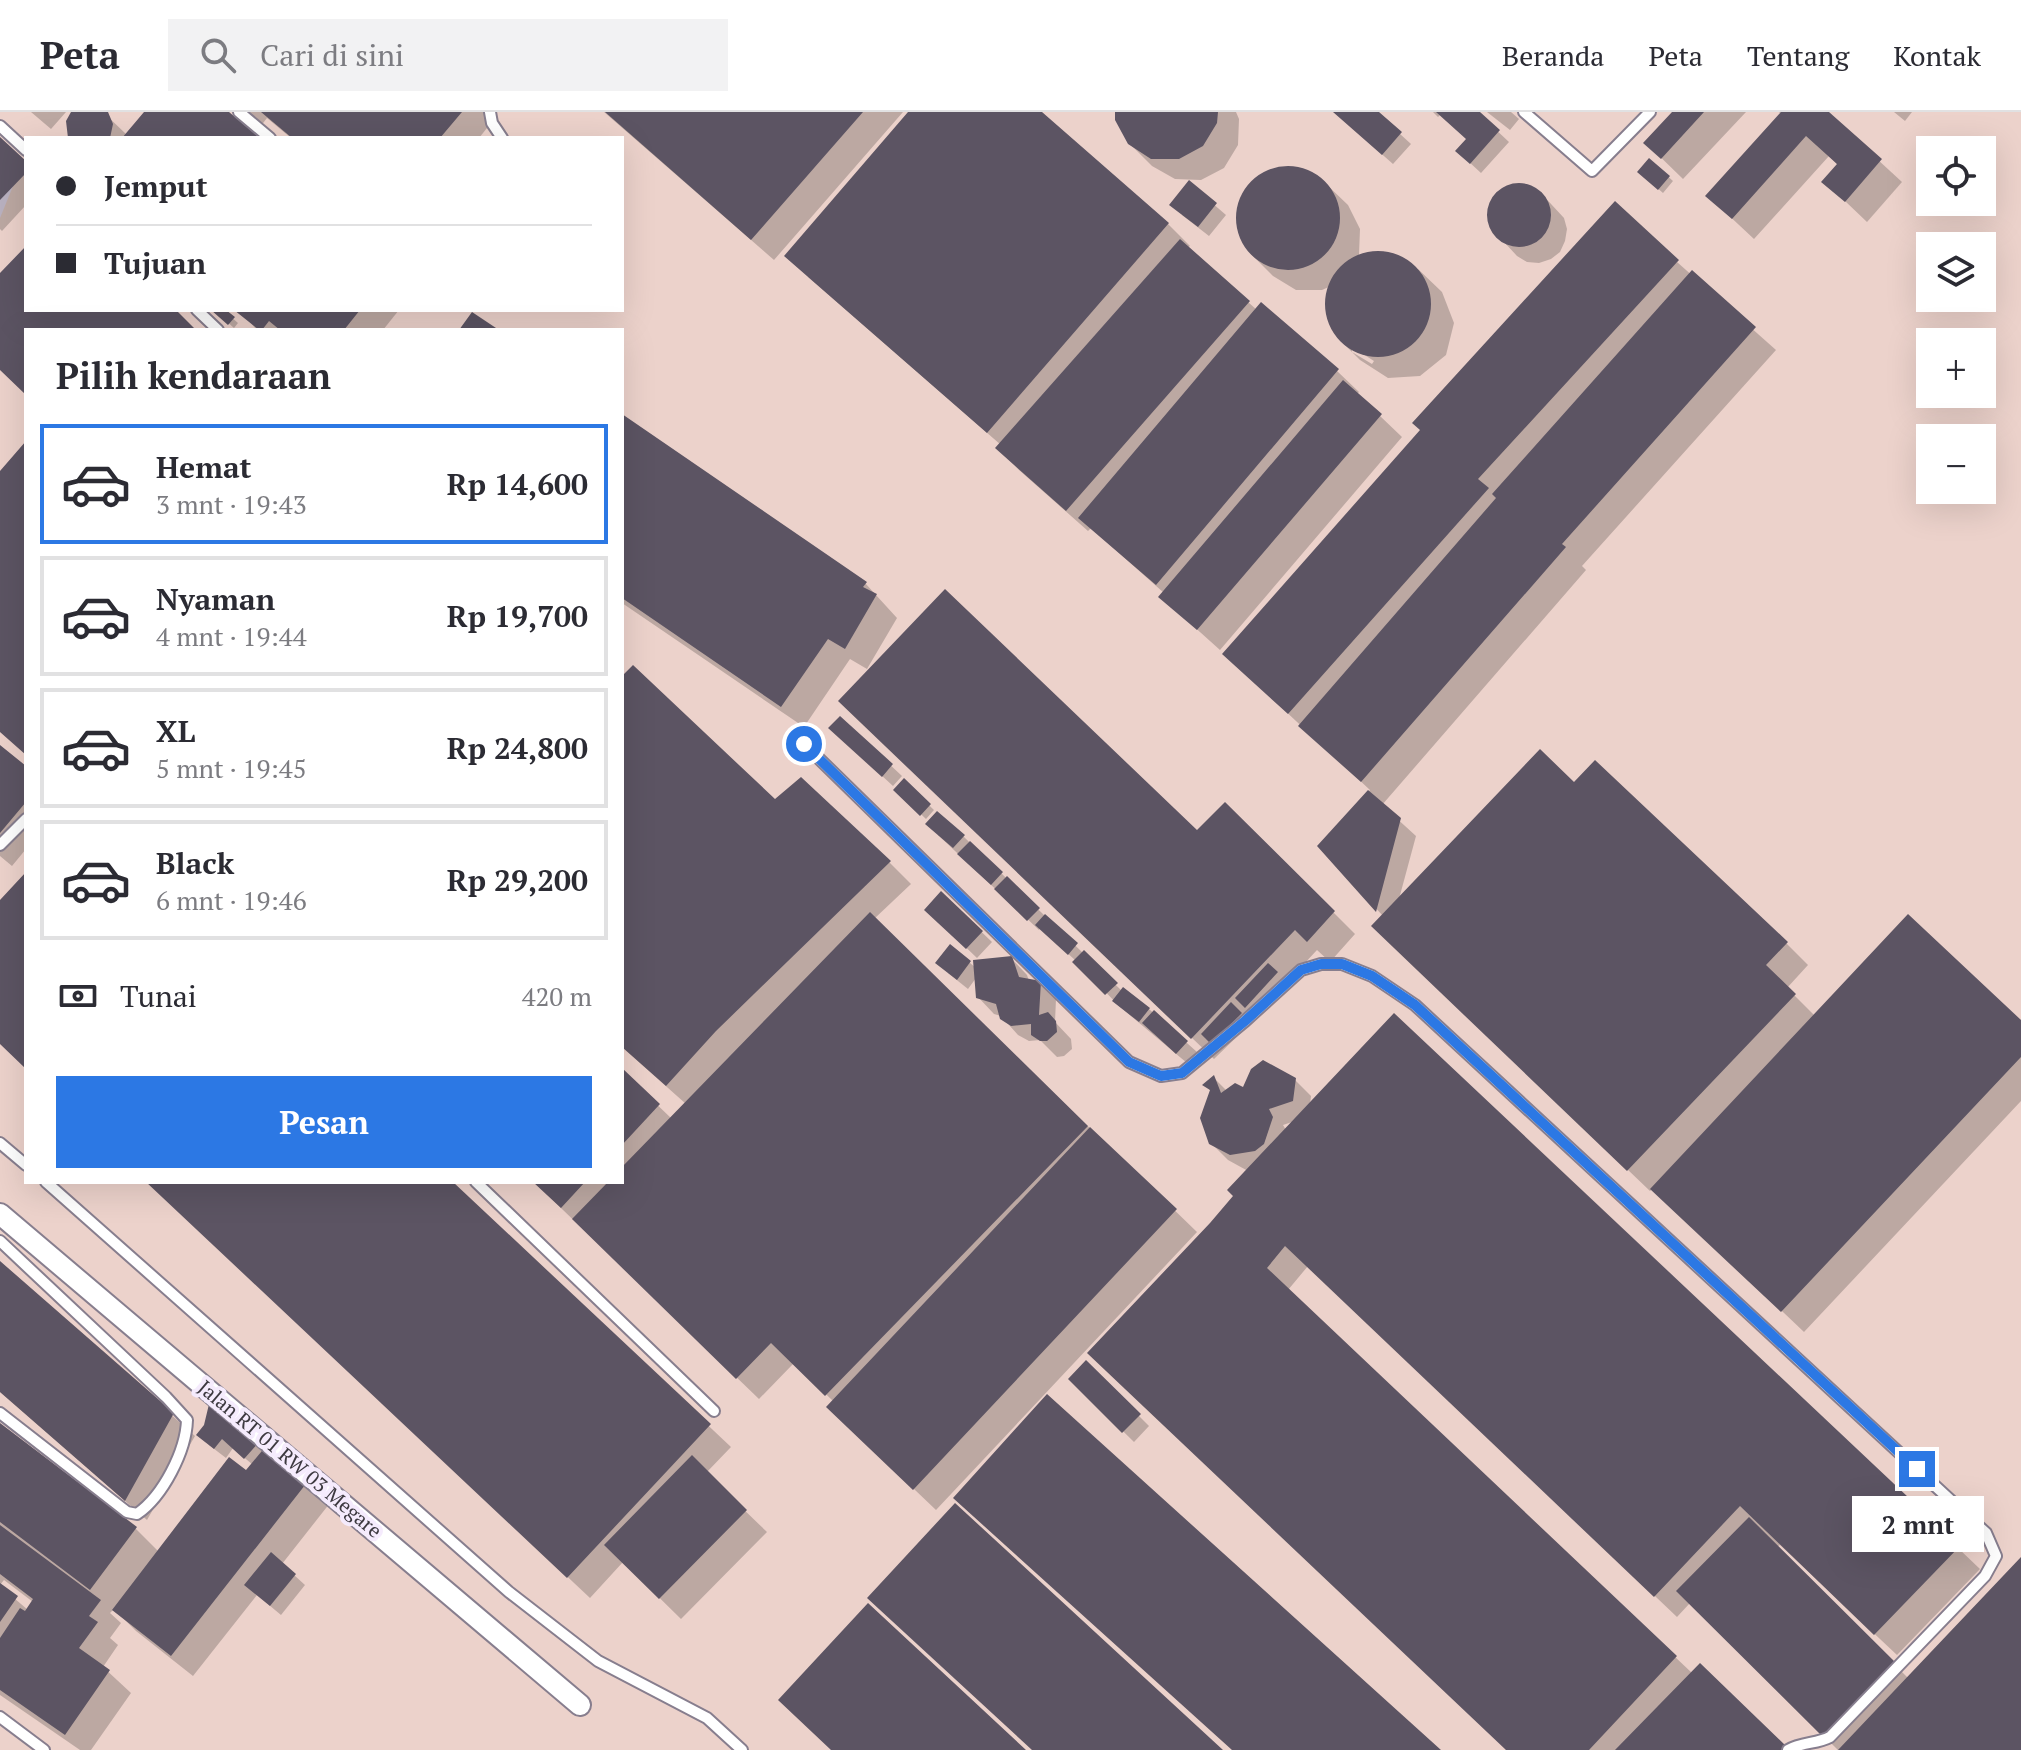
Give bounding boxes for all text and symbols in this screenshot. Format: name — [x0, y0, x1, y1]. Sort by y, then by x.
search box — [168, 19, 728, 91]
text: Peta — [40, 30, 120, 80]
icon: search — [196, 33, 240, 77]
text: Cari di sini — [260, 35, 404, 75]
text: Beranda — [1502, 37, 1605, 74]
text: Peta — [1649, 37, 1703, 74]
text: Tentang — [1747, 37, 1849, 74]
text: Kontak — [1893, 37, 1981, 74]
map controls — [1916, 136, 1996, 504]
button: locate — [1916, 136, 1996, 216]
text: Jemput — [104, 166, 208, 206]
button: layers — [1916, 232, 1996, 312]
text: Tujuan — [104, 243, 206, 283]
button: + — [1916, 328, 1996, 408]
text: Pilih kendaraan — [56, 352, 331, 399]
button: − — [1916, 424, 1996, 504]
text: Hemat — [156, 447, 252, 487]
icon: car — [60, 448, 132, 520]
text: Rp 14,600 — [447, 464, 588, 504]
text: 3 mnt · 19:43 — [156, 487, 307, 521]
text: Nyaman — [156, 579, 275, 619]
icon: car — [60, 580, 132, 652]
text: Rp 19,700 — [447, 596, 588, 636]
text: 4 mnt · 19:44 — [156, 619, 307, 653]
text: XL — [156, 711, 195, 751]
icon: car — [60, 712, 132, 784]
route start — [786, 726, 822, 762]
text: Rp 24,800 — [447, 728, 588, 768]
text: 5 mnt · 19:45 — [156, 751, 307, 785]
text: Black — [156, 843, 234, 883]
icon: car — [60, 844, 132, 916]
text: Rp 29,200 — [447, 860, 588, 900]
text: 6 mnt · 19:46 — [156, 883, 307, 917]
icon: cash — [56, 974, 100, 1018]
text: Tunai — [120, 976, 197, 1016]
text: 420 m — [522, 979, 592, 1013]
button: Pesan — [56, 1076, 592, 1168]
street label: Jalan RT 01 RW 03 Megare — [193, 1374, 388, 1544]
route end — [1899, 1451, 1935, 1487]
callout: 2 mnt — [1851, 1497, 1983, 1553]
text: 2 mnt — [1882, 1507, 1954, 1541]

